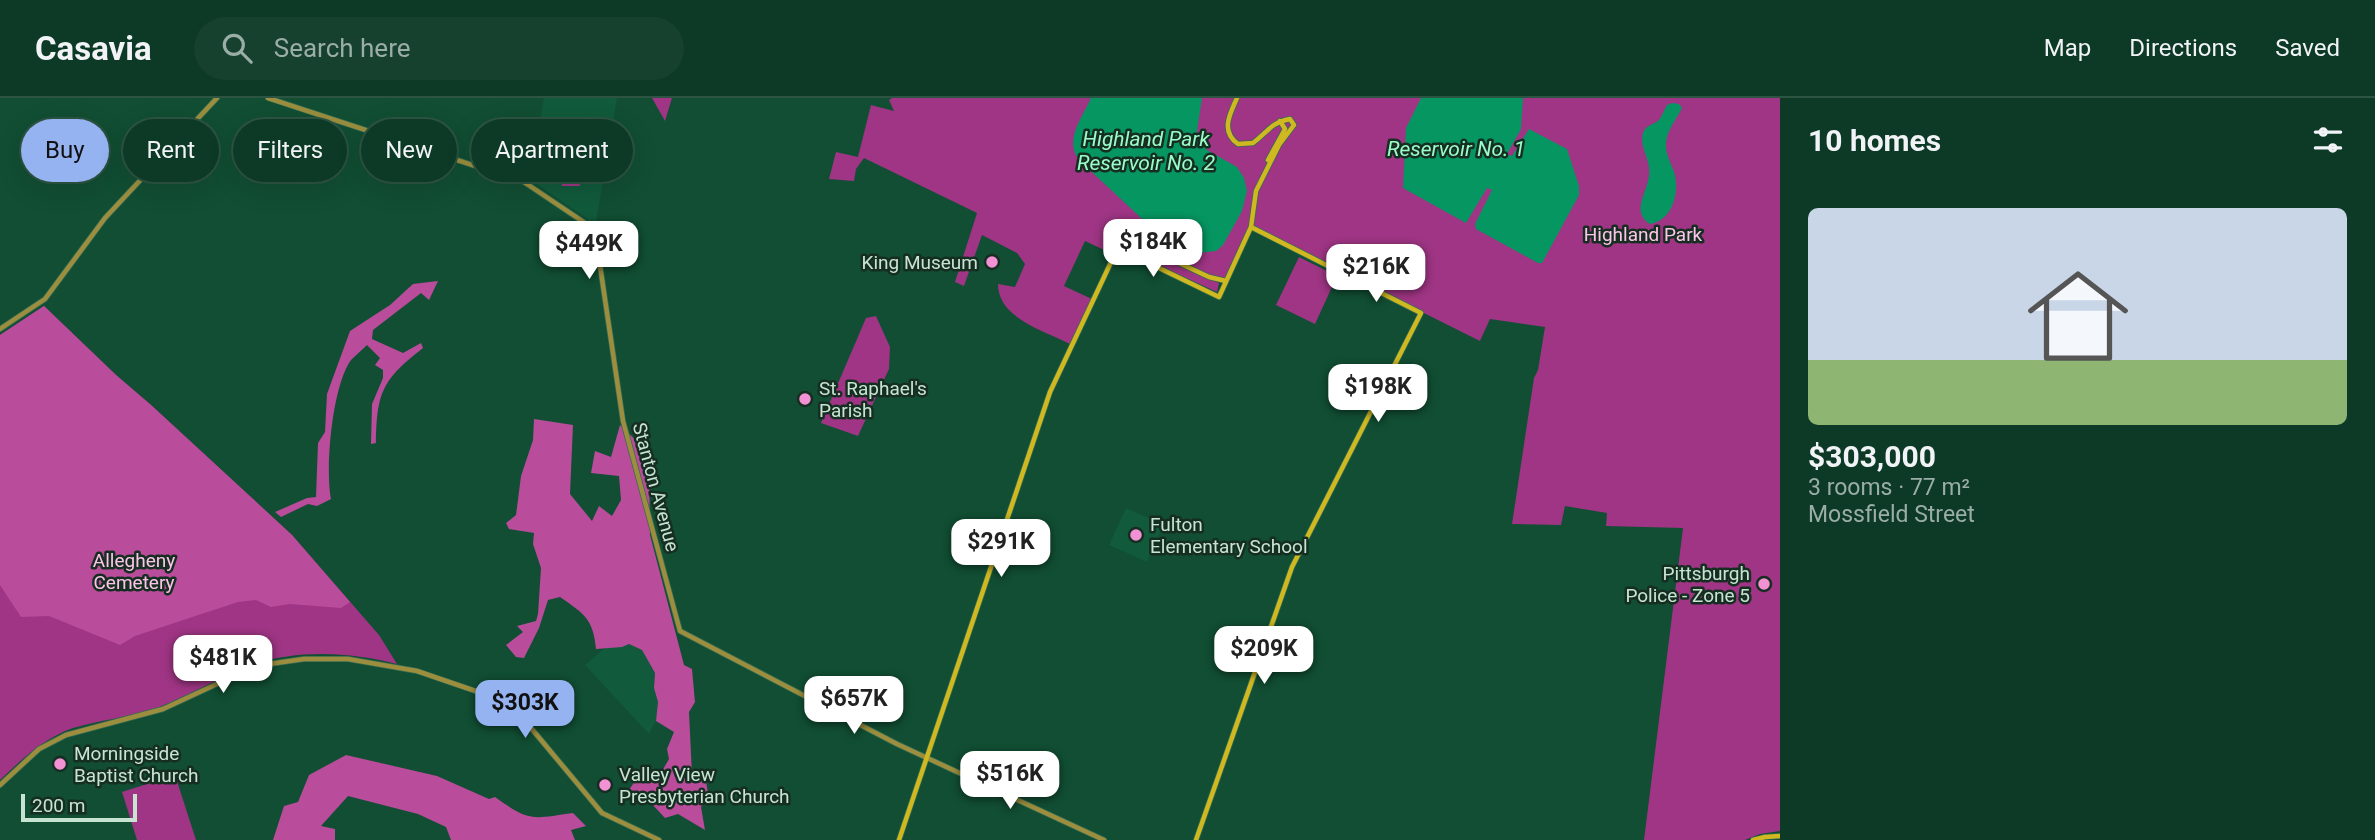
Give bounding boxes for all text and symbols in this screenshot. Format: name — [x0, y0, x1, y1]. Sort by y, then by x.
search box — [194, 17, 684, 80]
text: Casavia — [35, 29, 152, 68]
icon: search — [218, 29, 256, 67]
text: Search here — [274, 33, 411, 63]
text: Map — [2044, 34, 2091, 62]
text: Directions — [2129, 34, 2237, 62]
text: Saved — [2275, 34, 2340, 62]
chip: Buy — [21, 119, 109, 182]
chip: Rent — [123, 119, 219, 182]
chip: Filters — [233, 119, 347, 182]
chip: New — [361, 119, 457, 182]
chip: Apartment — [471, 119, 633, 182]
icon: filters — [2309, 121, 2347, 159]
text: 10 homes — [1808, 123, 1941, 158]
water label: Highland Park Reservoir No. 2 — [1077, 127, 1215, 175]
water label: Reservoir No. 1 — [1387, 137, 1525, 161]
pin: $184K — [1104, 220, 1202, 279]
pin: $449K — [540, 222, 638, 281]
park label: Highland Park — [1584, 223, 1703, 246]
text: $184K — [1119, 228, 1187, 255]
text: $449K — [555, 230, 623, 257]
pin: $216K — [1327, 244, 1425, 304]
place label: King Museum — [862, 251, 978, 274]
text: $216K — [1342, 253, 1410, 280]
icon: home — [2015, 253, 2141, 379]
marker: King Museum — [984, 254, 1000, 270]
pin: $198K — [1329, 364, 1427, 424]
text: $198K — [1344, 373, 1412, 400]
place label: St. Raphael's Parish — [819, 377, 927, 422]
marker: St. Raphael's Parish — [797, 391, 813, 407]
street label: Stanton Avenue — [628, 420, 684, 554]
text: $303,000 — [1808, 439, 1936, 474]
text: 3 rooms · 77 m² — [1808, 474, 1970, 501]
text: Mossfield Street — [1808, 501, 1975, 528]
place label: Fulton Elementary School — [1150, 513, 1308, 558]
pin: $291K — [952, 519, 1050, 579]
marker: Fulton Elementary School — [1128, 527, 1144, 543]
text: $291K — [967, 528, 1035, 555]
park label: Allegheny Cemetery — [93, 549, 175, 594]
place label: Pittsburgh Police - Zone 5 — [1625, 562, 1750, 607]
marker: Pittsburgh Police - Zone 5 — [1756, 576, 1772, 592]
pin: $209K — [1215, 626, 1313, 686]
text: $209K — [1230, 635, 1298, 662]
pin: $481K — [174, 636, 272, 695]
text: $481K — [189, 644, 257, 671]
pin: $657K — [805, 676, 903, 736]
pin: $303K — [476, 680, 574, 740]
text: $657K — [820, 685, 888, 712]
text: $303K — [491, 689, 559, 716]
place label: Morningside Baptist Church — [74, 742, 198, 787]
pin: $516K — [961, 752, 1059, 811]
marker: Morningside Baptist Church — [52, 756, 68, 772]
text: $516K — [976, 760, 1044, 787]
place label: Valley View Presbyterian Church — [619, 763, 790, 808]
marker: Valley View Presbyterian Church — [597, 777, 613, 793]
scale bar — [21, 791, 136, 823]
text: 200 m — [32, 794, 85, 817]

